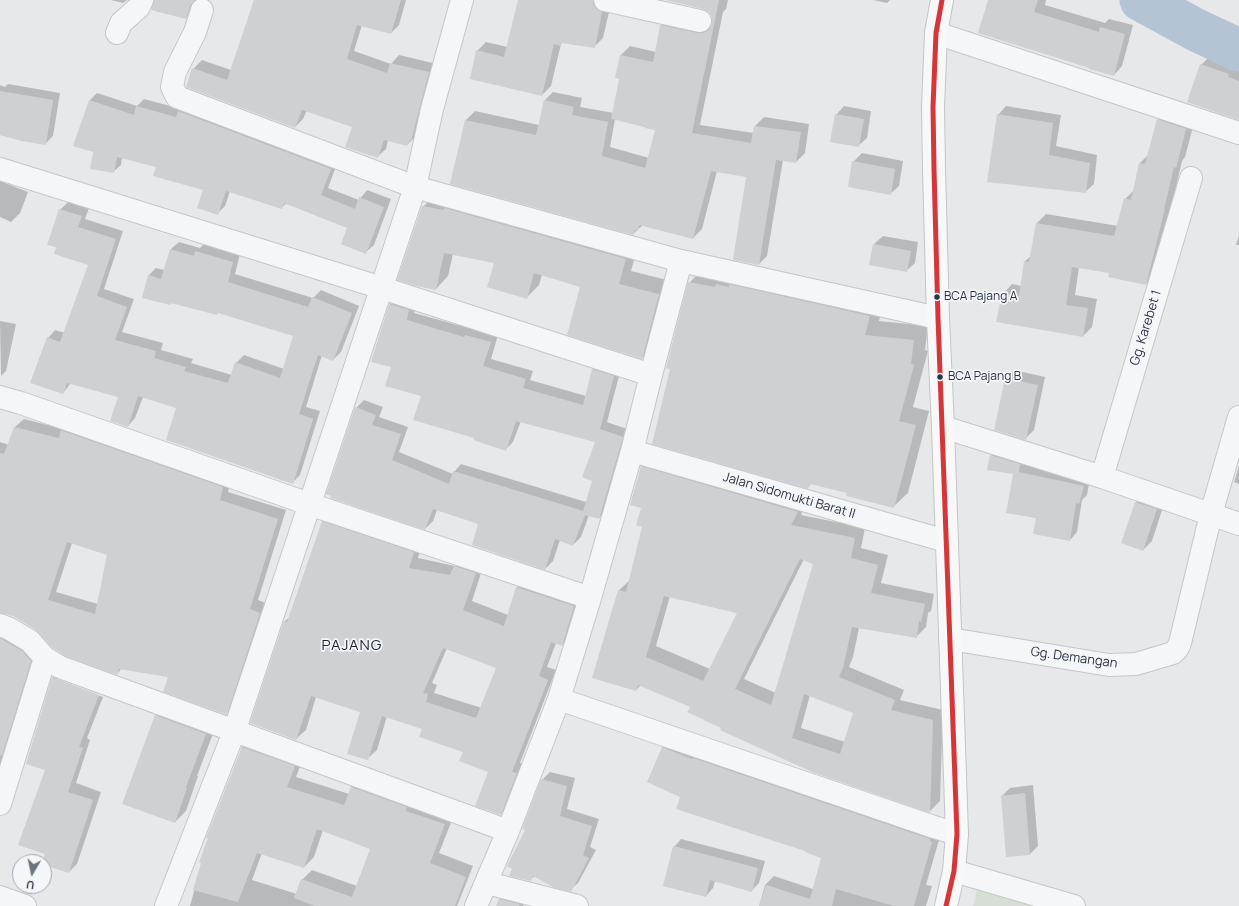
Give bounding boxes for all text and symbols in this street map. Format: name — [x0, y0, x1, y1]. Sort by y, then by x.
street label: Gg. Karebet 1 — [1127, 288, 1165, 368]
place label: BCA Pajang A — [944, 290, 1017, 304]
marker: BCA Pajang A — [932, 292, 942, 302]
place label: BCA Pajang B — [948, 370, 1021, 384]
marker: BCA Pajang B — [935, 372, 945, 382]
street label: Jalan Sidomukti Barat II — [721, 470, 857, 522]
district label: PAJANG — [322, 637, 382, 655]
street label: Gg. Demangan — [1030, 644, 1118, 672]
north arrow — [12, 854, 52, 894]
text: U — [25, 877, 35, 893]

